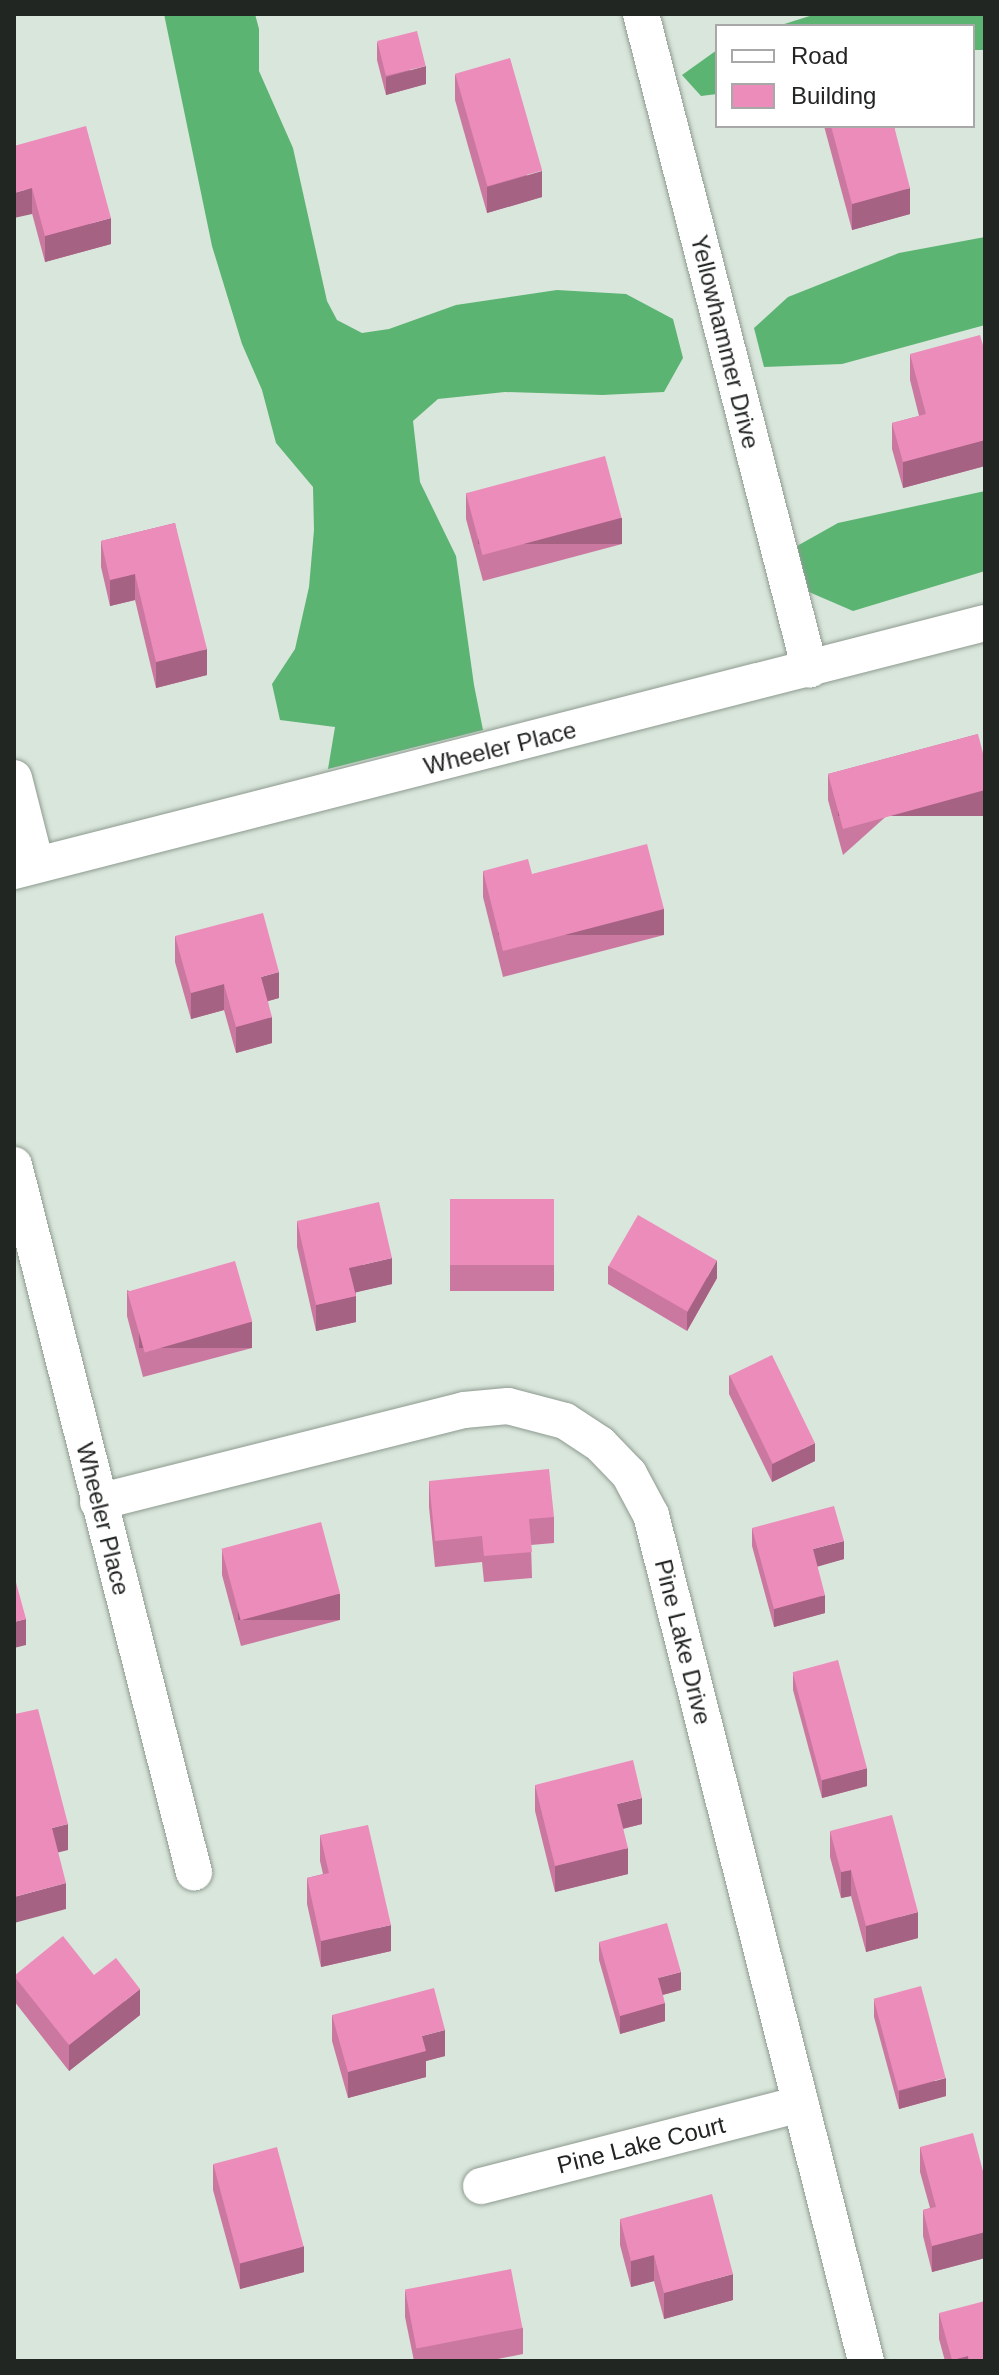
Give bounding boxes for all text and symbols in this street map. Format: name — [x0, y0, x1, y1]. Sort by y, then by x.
legend — [715, 24, 975, 128]
text: Road — [791, 42, 848, 69]
text: Building — [791, 82, 876, 109]
street label: Yellowhammer Drive — [685, 232, 765, 452]
street label: Wheeler Place — [421, 715, 579, 781]
street label: Wheeler Place — [70, 1440, 136, 1598]
street label: Pine Lake Drive — [649, 1556, 717, 1728]
street label: Pine Lake Court — [554, 2110, 728, 2180]

